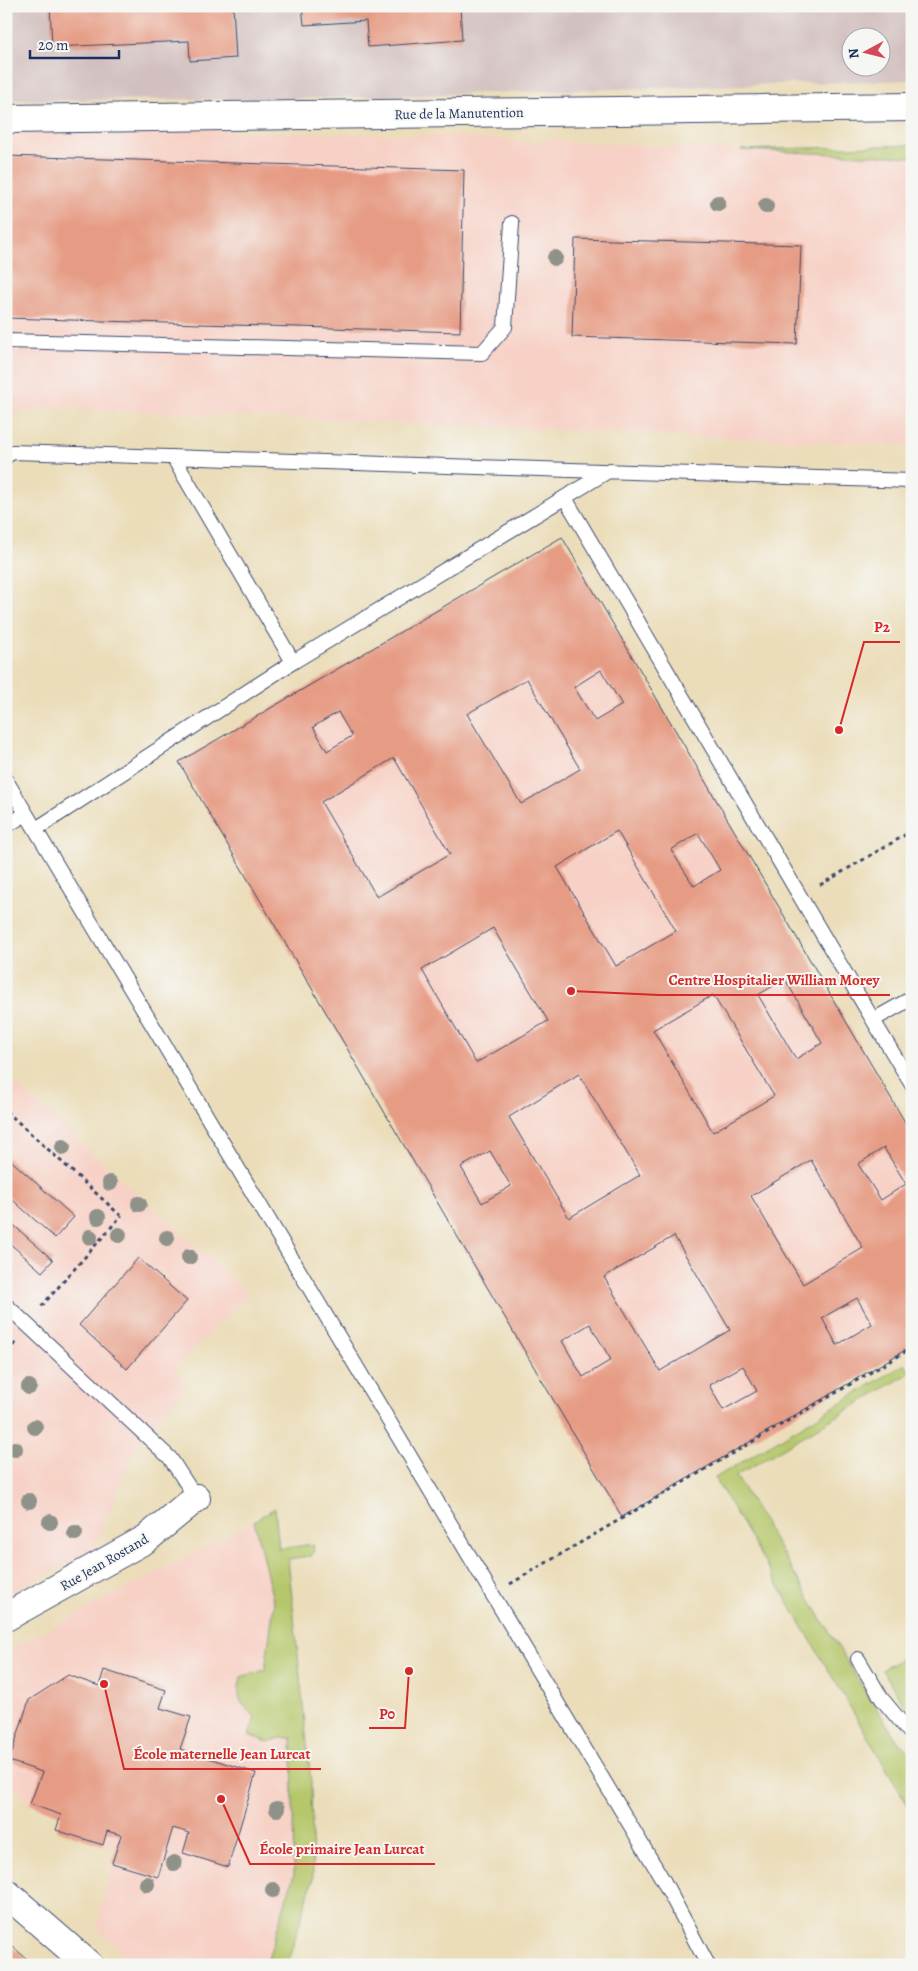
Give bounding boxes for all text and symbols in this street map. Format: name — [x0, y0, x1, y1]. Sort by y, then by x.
scale bar — [30, 28, 119, 60]
north arrow — [840, 28, 890, 78]
text: 20 m — [38, 35, 69, 55]
text: N — [844, 47, 864, 60]
street label: Rue de la Manutention — [394, 103, 524, 124]
callout: P2 — [864, 612, 900, 642]
text: P2 — [874, 617, 891, 637]
callout: Centre Hospitalier William Morey — [659, 965, 890, 995]
text: Centre Hospitalier William Morey — [668, 970, 881, 990]
street label: Rue Jean Rostand — [57, 1529, 152, 1595]
callout: P0 — [369, 1698, 405, 1728]
text: P0 — [379, 1704, 396, 1724]
callout: École maternelle Jean Lurcat — [124, 1739, 321, 1769]
text: École maternelle Jean Lurcat — [133, 1744, 311, 1764]
callout: École primaire Jean Lurcat — [250, 1834, 435, 1864]
text: École primaire Jean Lurcat — [260, 1839, 424, 1859]

